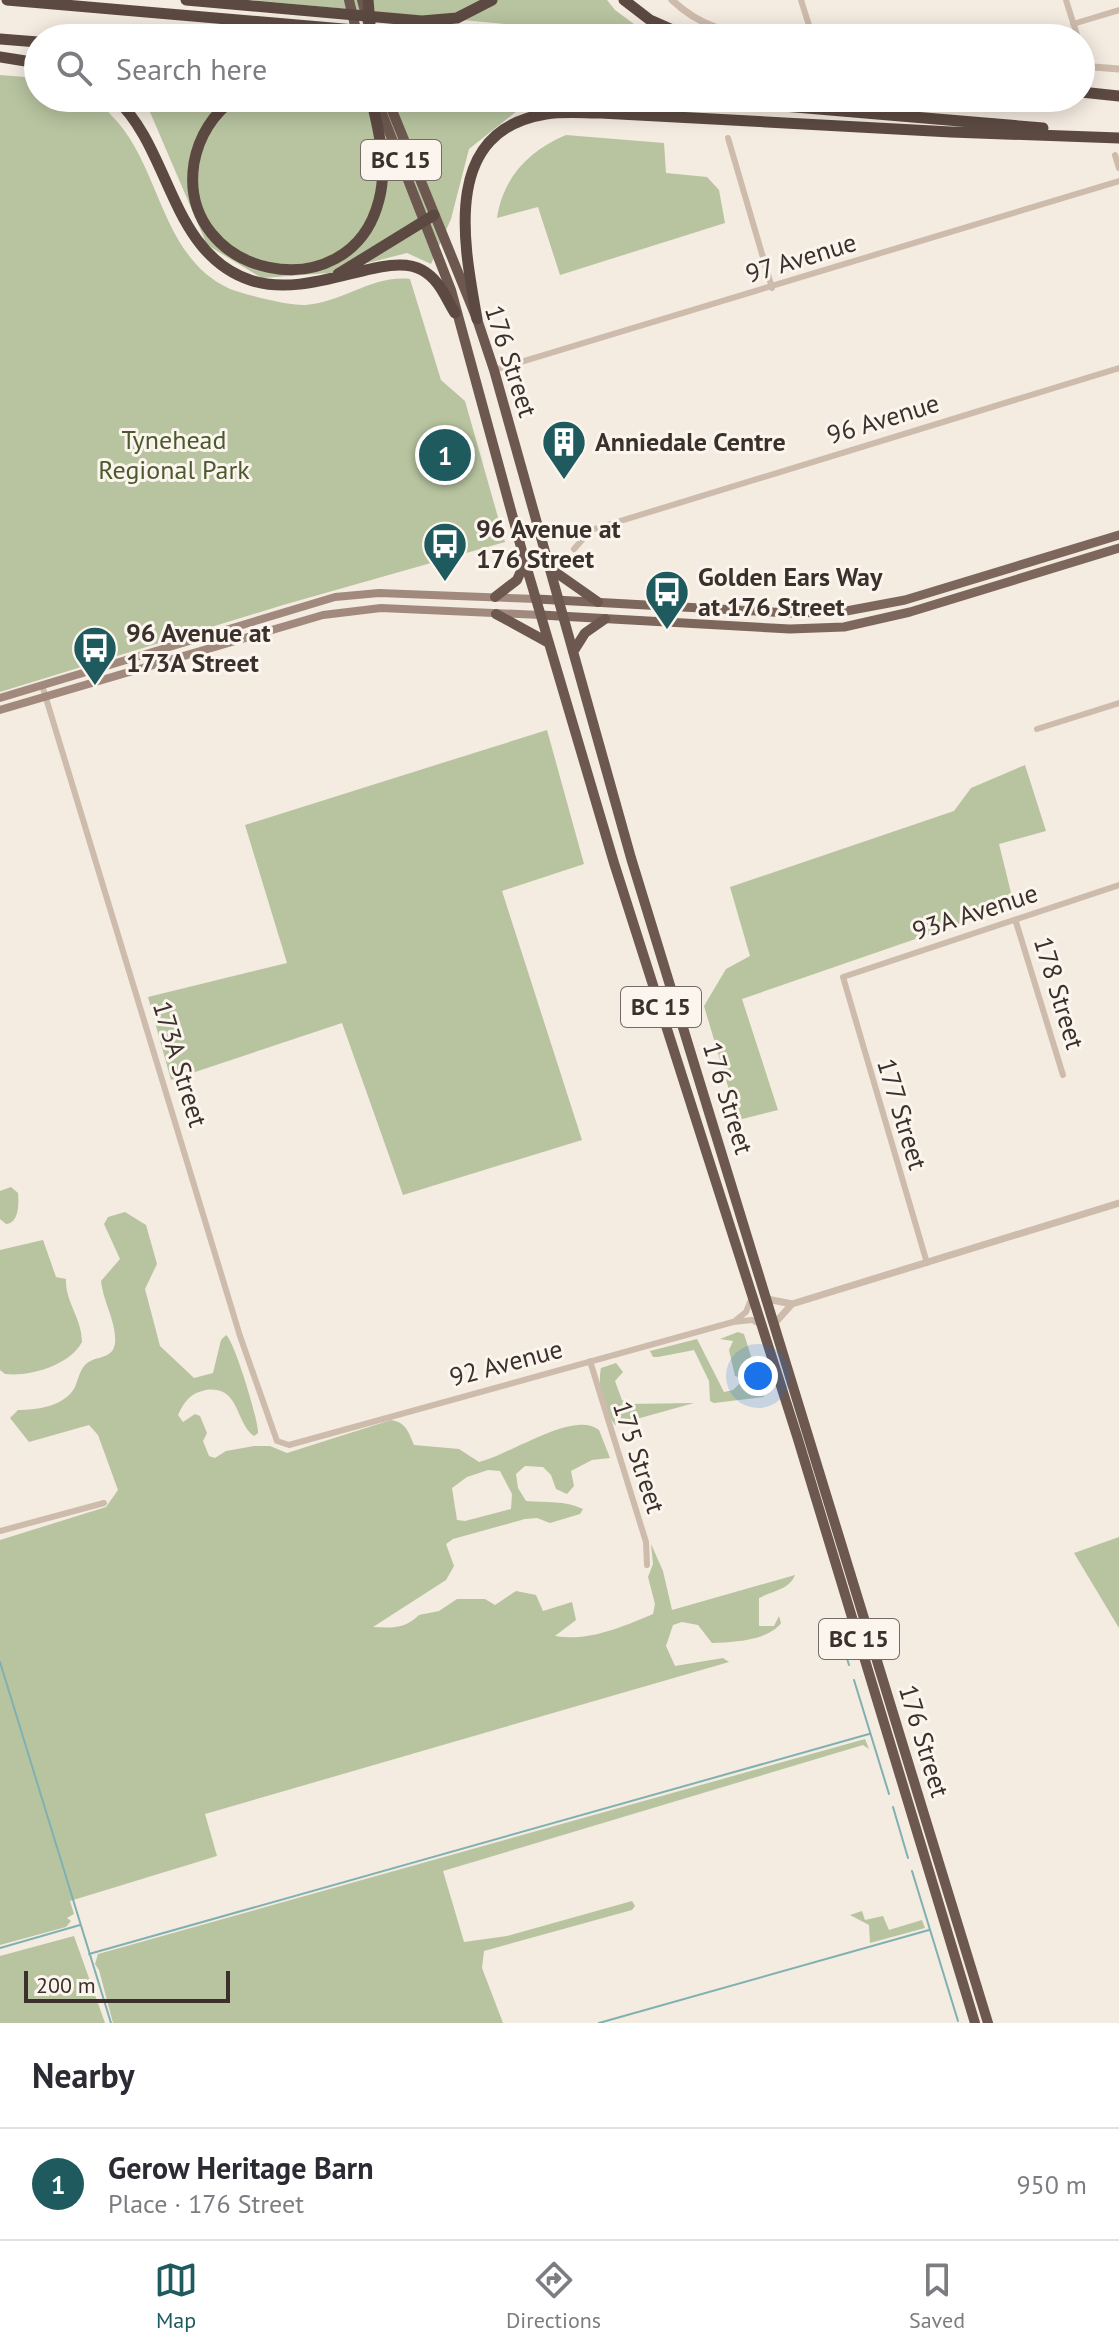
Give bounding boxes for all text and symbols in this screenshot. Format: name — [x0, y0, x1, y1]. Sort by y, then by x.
search box — [24, 24, 1095, 112]
icon: search — [52, 46, 96, 90]
text: Search here — [116, 49, 267, 88]
road number: BC 15 — [361, 140, 441, 180]
street label: 97 Avenue — [741, 225, 860, 290]
street label: 176 Street — [478, 301, 545, 421]
street label: 96 Avenue — [823, 386, 943, 451]
building icon: Anniedale Centre — [540, 418, 588, 481]
park label: Tynehead Regional Park — [98, 423, 250, 486]
pin: 1 — [419, 425, 471, 485]
place label: Anniedale Centre — [595, 425, 786, 458]
place label: 96 Avenue at 176 Street — [476, 512, 621, 575]
bus stop icon: 96 Avenue at 176 Street — [421, 520, 469, 583]
place label: Golden Ears Way at 176 Street — [698, 560, 883, 623]
bus stop icon: Golden Ears Way at 176 Street — [643, 568, 691, 631]
place label: 96 Avenue at 173A Street — [126, 616, 271, 679]
bus stop icon: 96 Avenue at 173A Street — [71, 624, 119, 687]
street label: 93A Avenue — [908, 876, 1042, 947]
street label: 178 Street — [1027, 933, 1092, 1053]
road number: BC 15 — [621, 987, 701, 1027]
street label: 173A Street — [146, 997, 215, 1131]
street label: 176 Street — [696, 1038, 761, 1158]
street label: 177 Street — [870, 1054, 935, 1174]
street label: 92 Avenue — [446, 1332, 566, 1393]
your location — [738, 1356, 778, 1396]
street label: 175 Street — [606, 1397, 673, 1517]
road number: BC 15 — [819, 1619, 899, 1659]
street label: 176 Street — [892, 1681, 957, 1801]
scale bar — [24, 1967, 230, 2003]
text: 200 m — [36, 1971, 96, 1999]
text: Nearby — [32, 2053, 134, 2097]
text: Gerow Heritage Barn — [108, 2148, 374, 2187]
text: 1 — [51, 2168, 65, 2201]
text: 950 m — [1016, 2168, 1087, 2201]
text: Place · 176 Street — [108, 2187, 304, 2220]
tab: Map — [154, 2258, 198, 2334]
tab: Directions — [506, 2258, 601, 2334]
tab: Saved — [909, 2258, 965, 2334]

